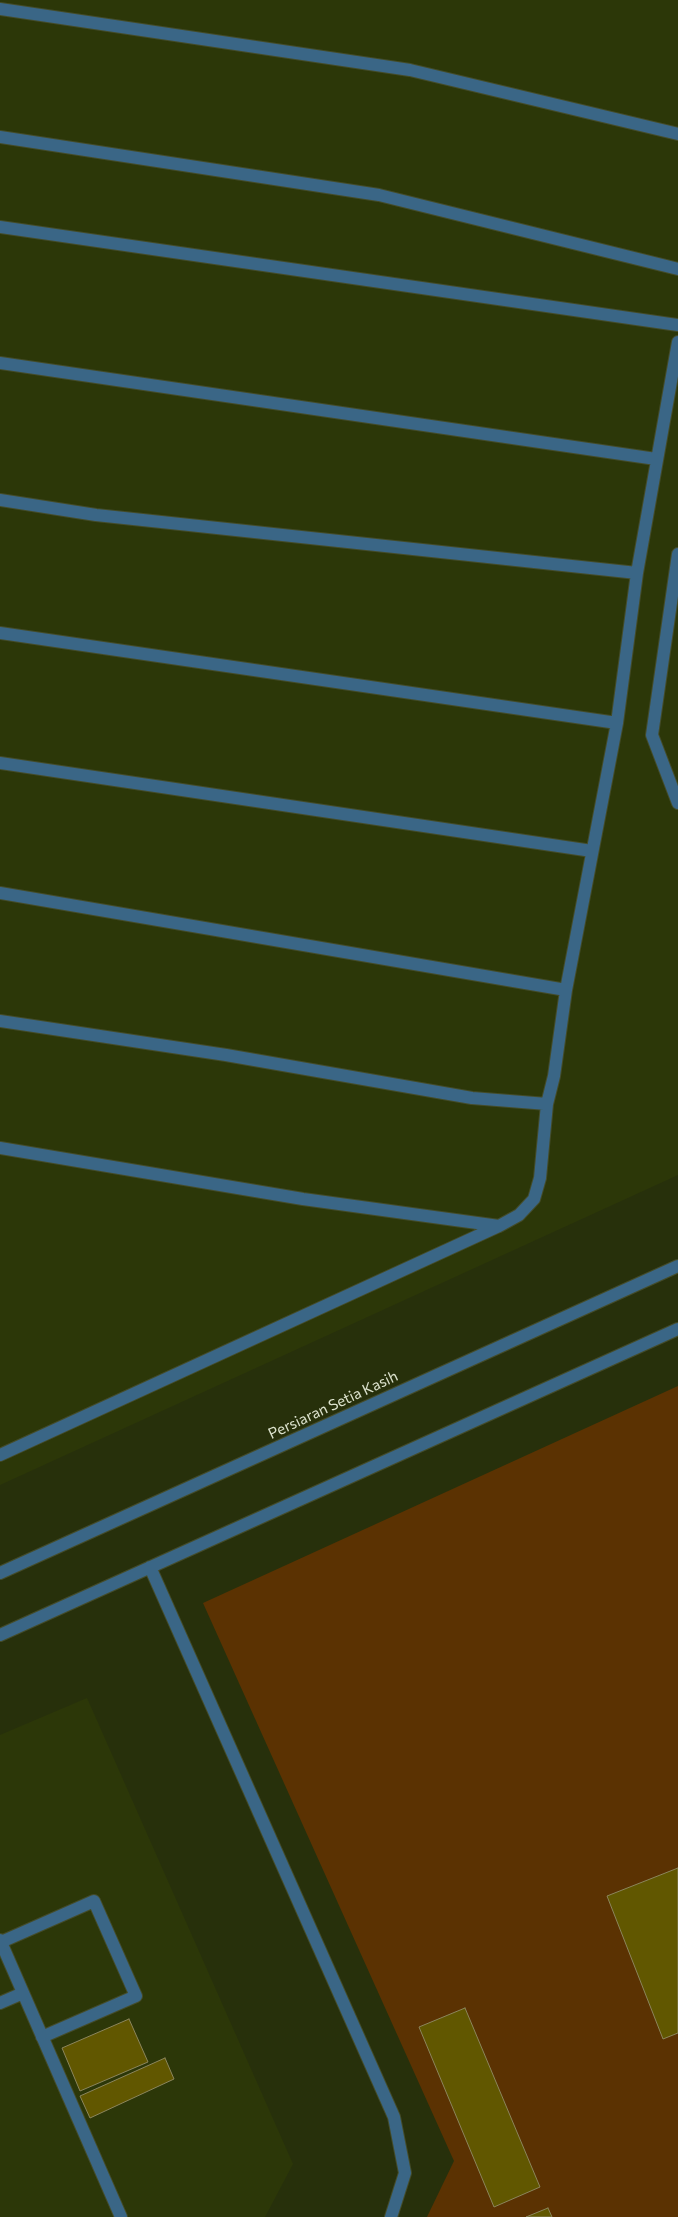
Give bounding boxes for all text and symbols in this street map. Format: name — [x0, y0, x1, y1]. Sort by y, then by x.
street label: Persiaran Setia Kasih — [265, 1367, 401, 1443]

